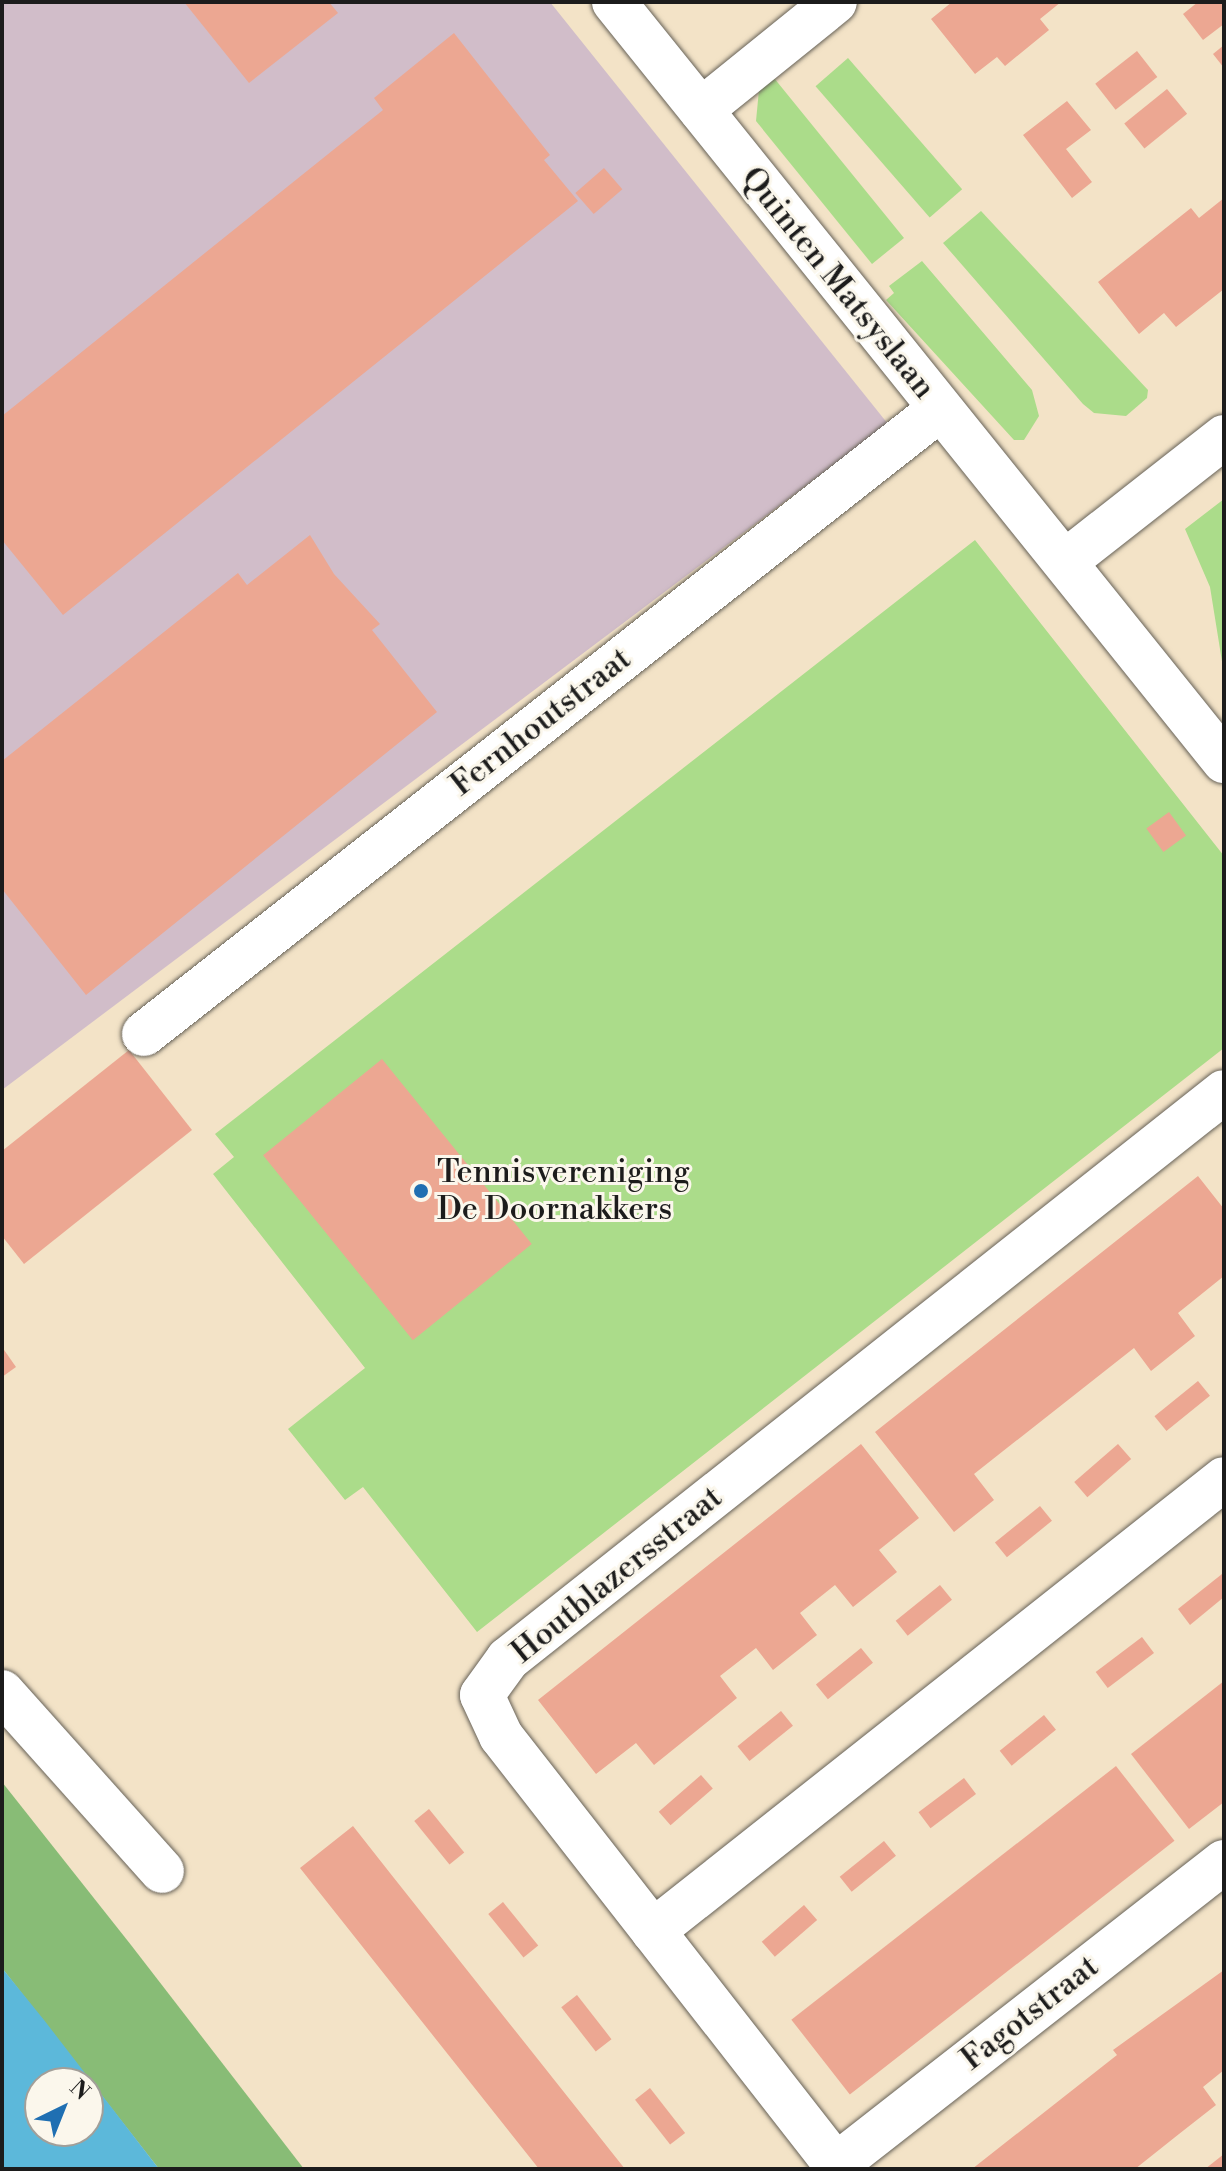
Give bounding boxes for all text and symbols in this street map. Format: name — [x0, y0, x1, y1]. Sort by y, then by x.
street label: Quinten Matsyslaan — [733, 159, 943, 407]
street label: Fernhoutstraat — [443, 640, 639, 804]
place label: Tennisvereniging De Doornakkers — [437, 1154, 690, 1229]
marker: Tennisvereniging De Doornakkers — [412, 1182, 430, 1200]
street label: Houtblazersstraat — [504, 1478, 730, 1672]
street label: Fagotstraat — [954, 1947, 1106, 2079]
north arrow — [24, 2067, 104, 2147]
text: N — [64, 2075, 95, 2106]

